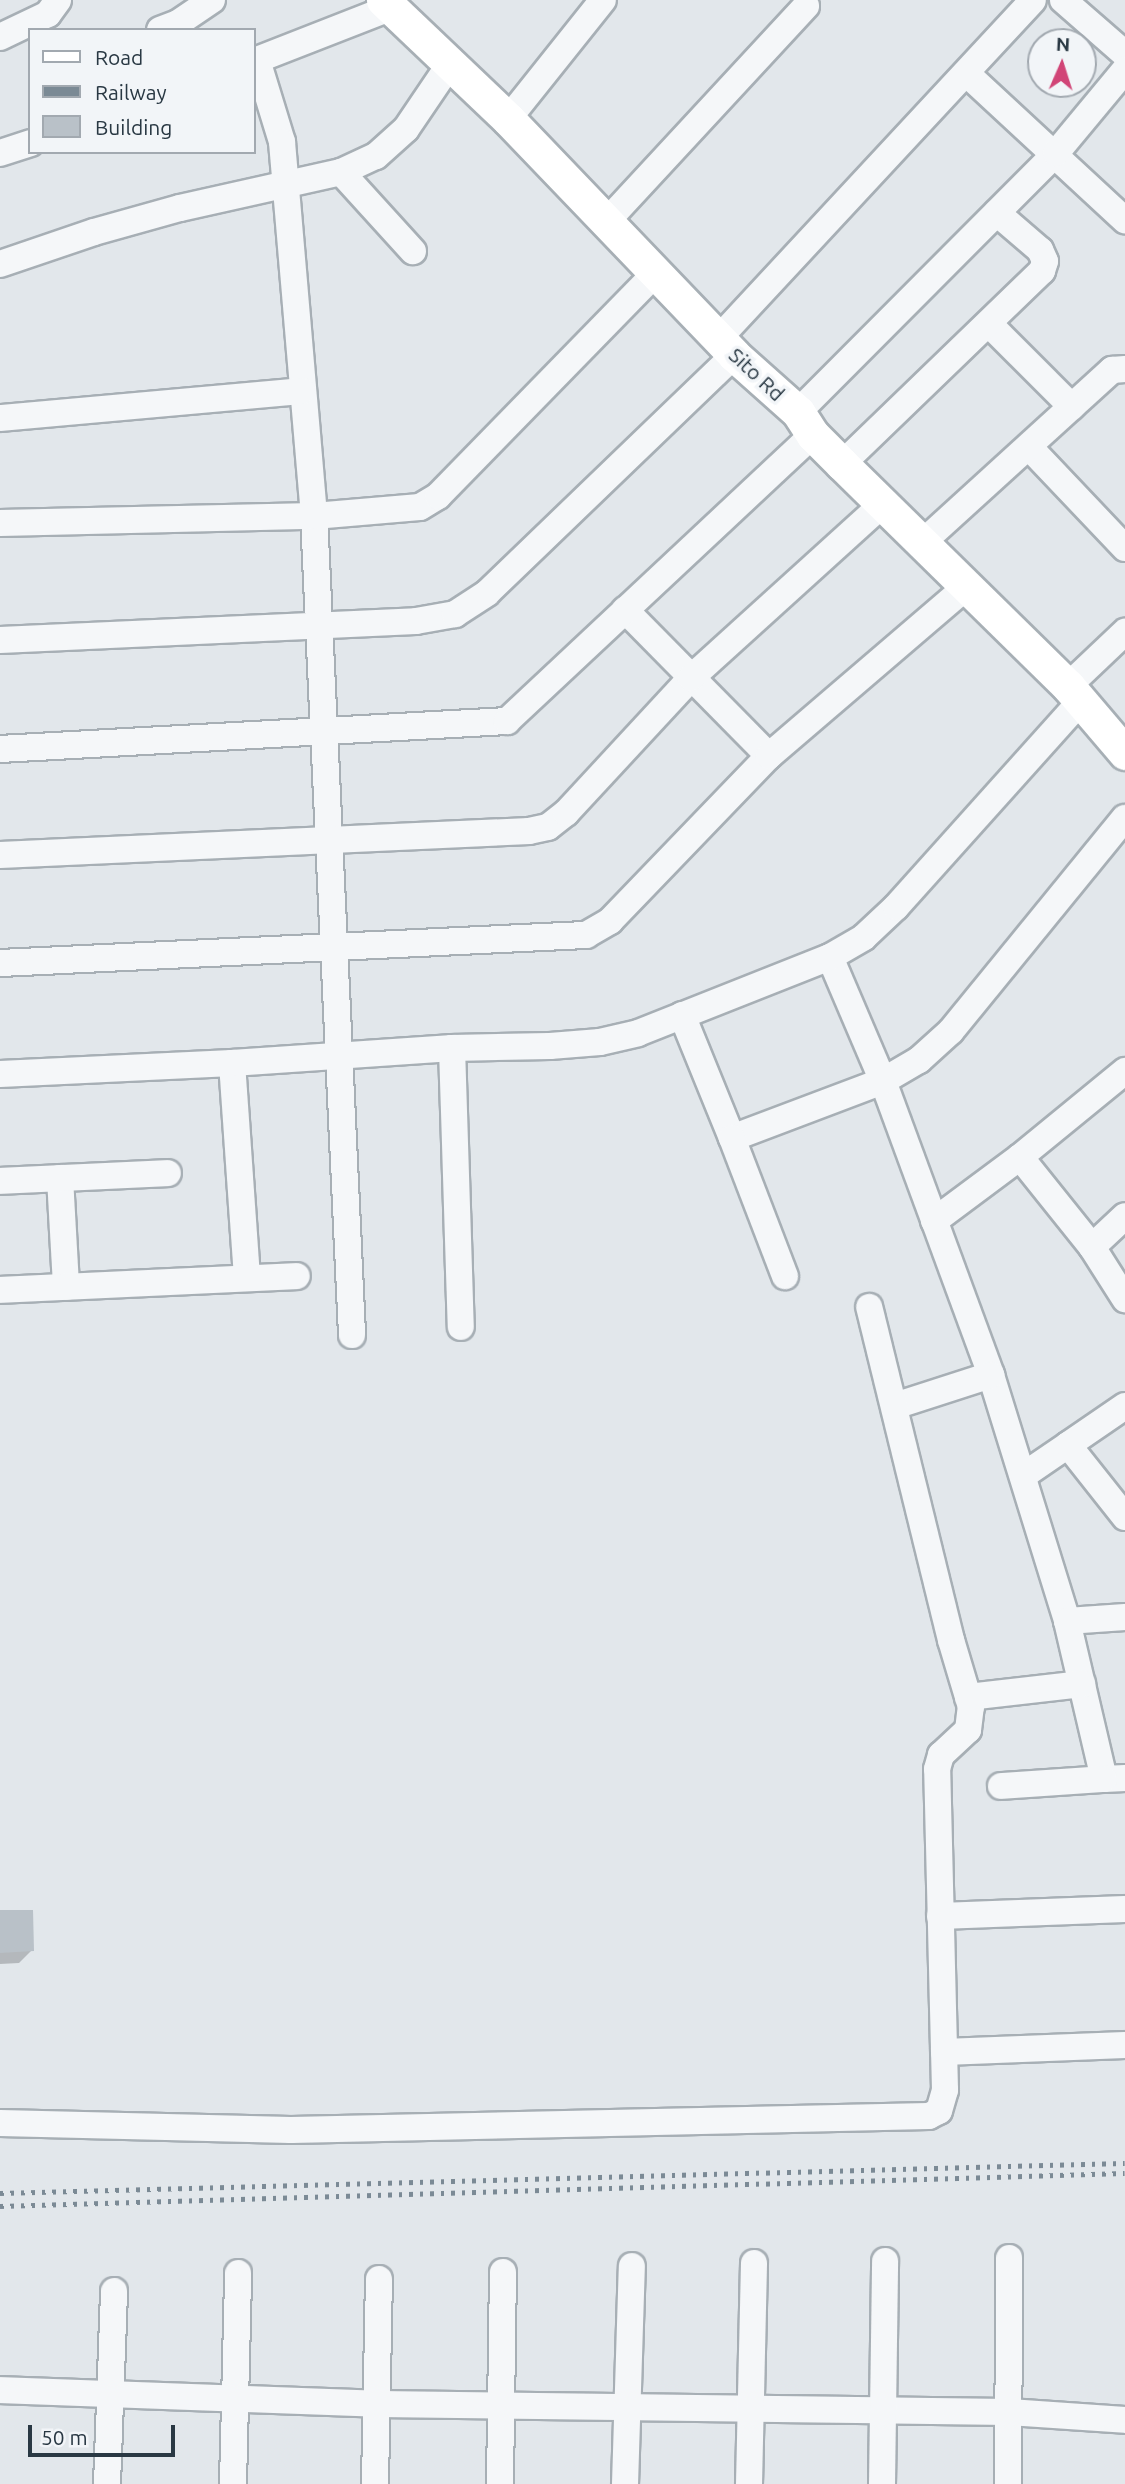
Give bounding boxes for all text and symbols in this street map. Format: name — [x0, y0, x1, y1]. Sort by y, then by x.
legend — [28, 28, 256, 154]
north arrow — [1027, 28, 1097, 98]
text: N — [1055, 33, 1071, 55]
text: Road — [95, 45, 143, 69]
text: Railway — [95, 80, 167, 104]
text: Building — [95, 115, 172, 139]
street label: Sito Rd — [724, 342, 790, 406]
scale bar — [32, 2410, 178, 2454]
text: 50 m — [41, 2425, 88, 2449]

